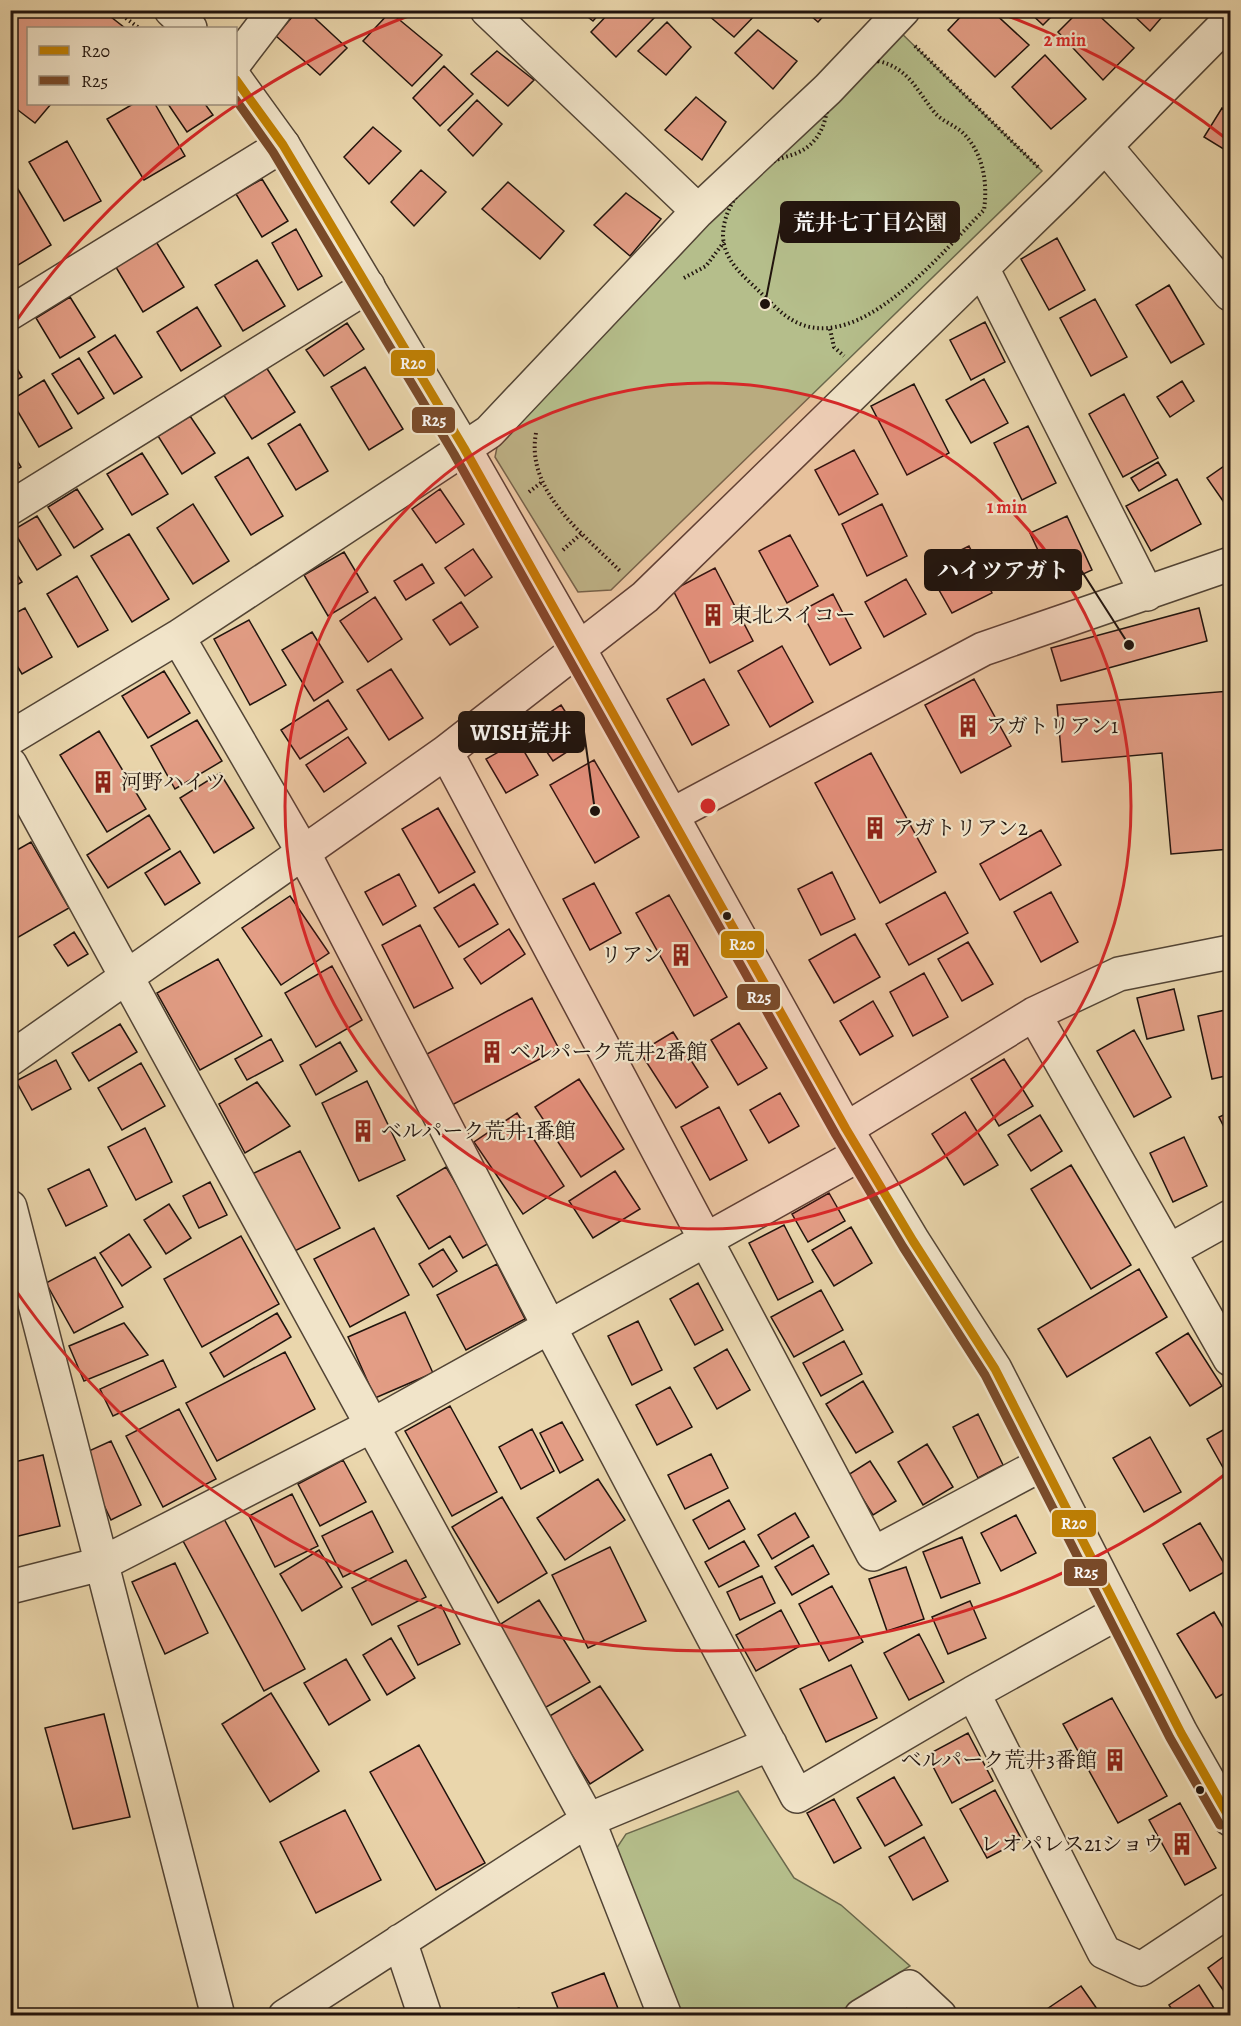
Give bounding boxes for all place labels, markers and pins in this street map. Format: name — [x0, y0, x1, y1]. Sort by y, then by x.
callout: 荒井七丁目公園 — [781, 202, 959, 242]
callout: ハイツアガト — [925, 550, 1081, 590]
place label: 東北スイコー — [731, 601, 856, 629]
building icon: 東北スイコー — [700, 602, 726, 628]
callout: WISH荒井 — [459, 712, 584, 752]
place label: アガトリアン1 — [986, 712, 1118, 740]
building icon: アガトリアン1 — [955, 713, 981, 739]
place label: 河野ハイツ — [121, 768, 226, 796]
building icon: 河野ハイツ — [90, 769, 116, 795]
centre of rings — [698, 796, 718, 816]
place label: アガトリアン2 — [893, 814, 1028, 842]
building icon: アガトリアン2 — [862, 815, 888, 841]
unlabelled marker — [721, 910, 733, 922]
place label: リアン — [601, 941, 663, 969]
building icon: リアン — [668, 942, 694, 968]
place label: ベルパーク荒井2番館 — [510, 1038, 708, 1066]
building icon: ベルパーク荒井2番館 — [479, 1039, 505, 1065]
place label: ベルパーク荒井1番館 — [381, 1117, 576, 1145]
building icon: ベルパーク荒井1番館 — [350, 1118, 376, 1144]
place label: ベルパーク荒井3番館 — [901, 1746, 1097, 1774]
building icon: ベルパーク荒井3番館 — [1102, 1747, 1128, 1773]
unlabelled marker — [1194, 1784, 1206, 1796]
place label: レオパレス21ショウ — [980, 1830, 1164, 1858]
building icon: レオパレス21ショウ — [1169, 1831, 1195, 1857]

